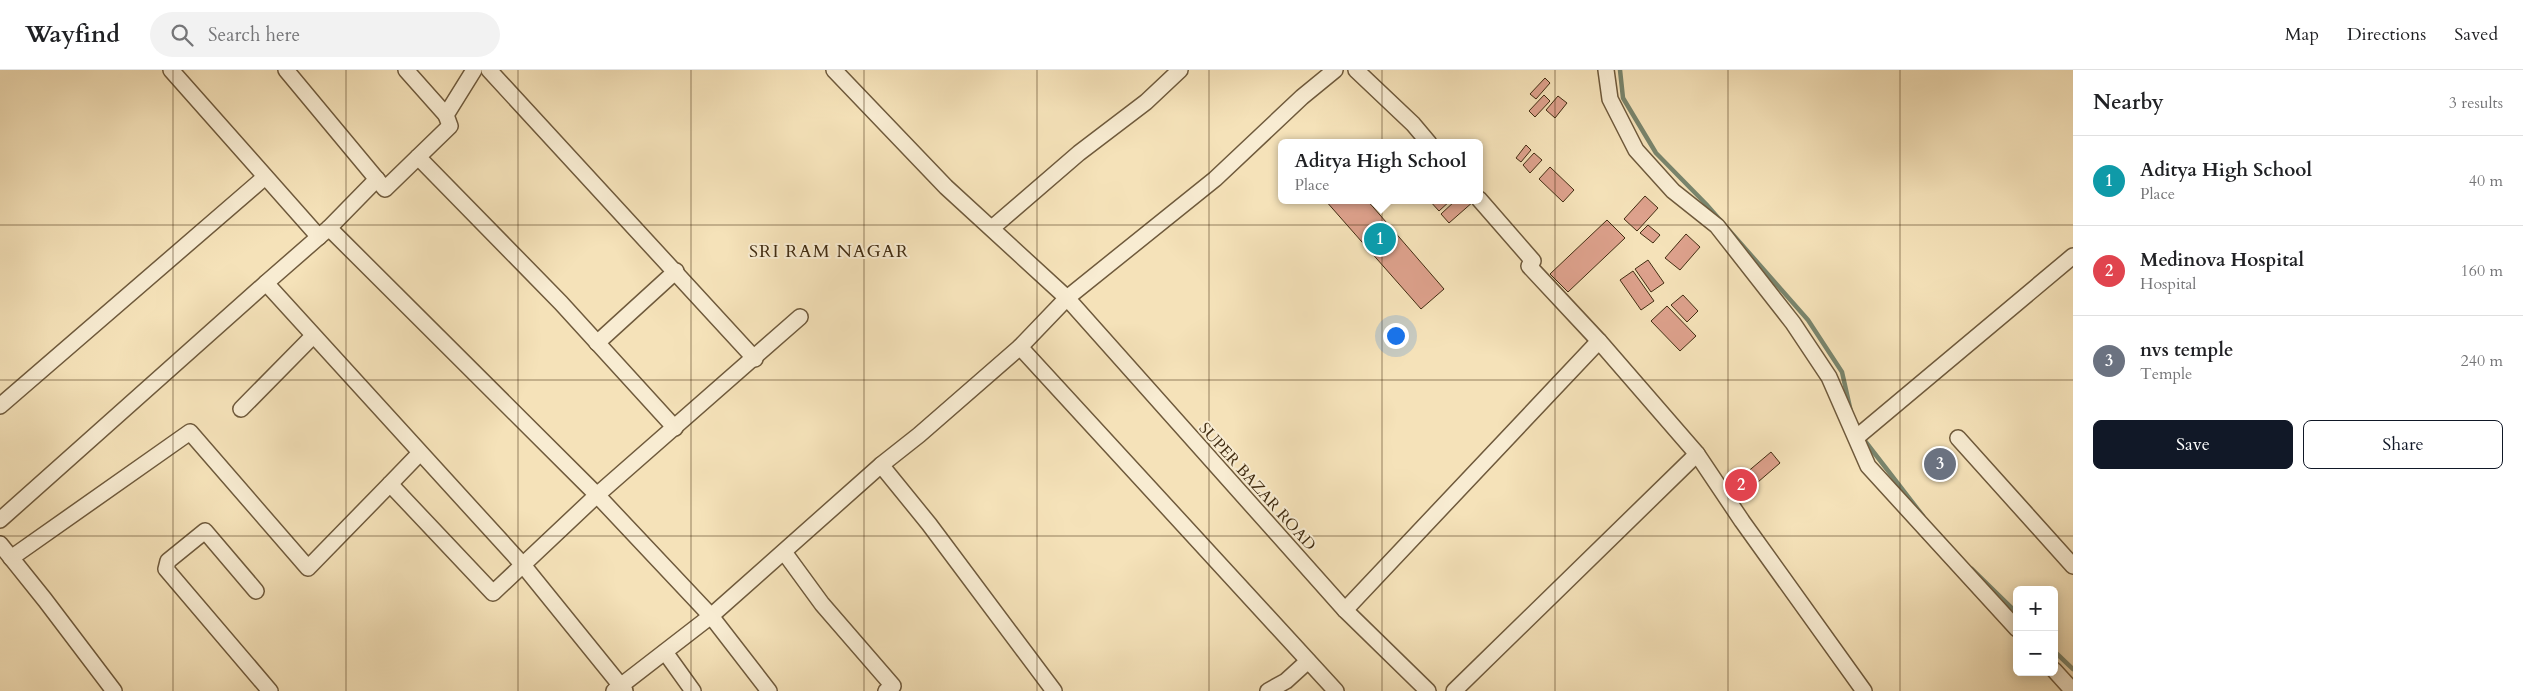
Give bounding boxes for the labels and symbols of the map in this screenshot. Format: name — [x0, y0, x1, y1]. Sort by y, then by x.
pin: 1 — [1364, 220, 1396, 258]
district label: SRI RAM NAGAR — [749, 239, 909, 264]
your location — [1383, 323, 1409, 349]
street label: SUPER BAZAR ROAD — [1194, 418, 1321, 556]
pin: 3 — [1924, 445, 1956, 483]
pin: 2 — [1725, 466, 1757, 504]

